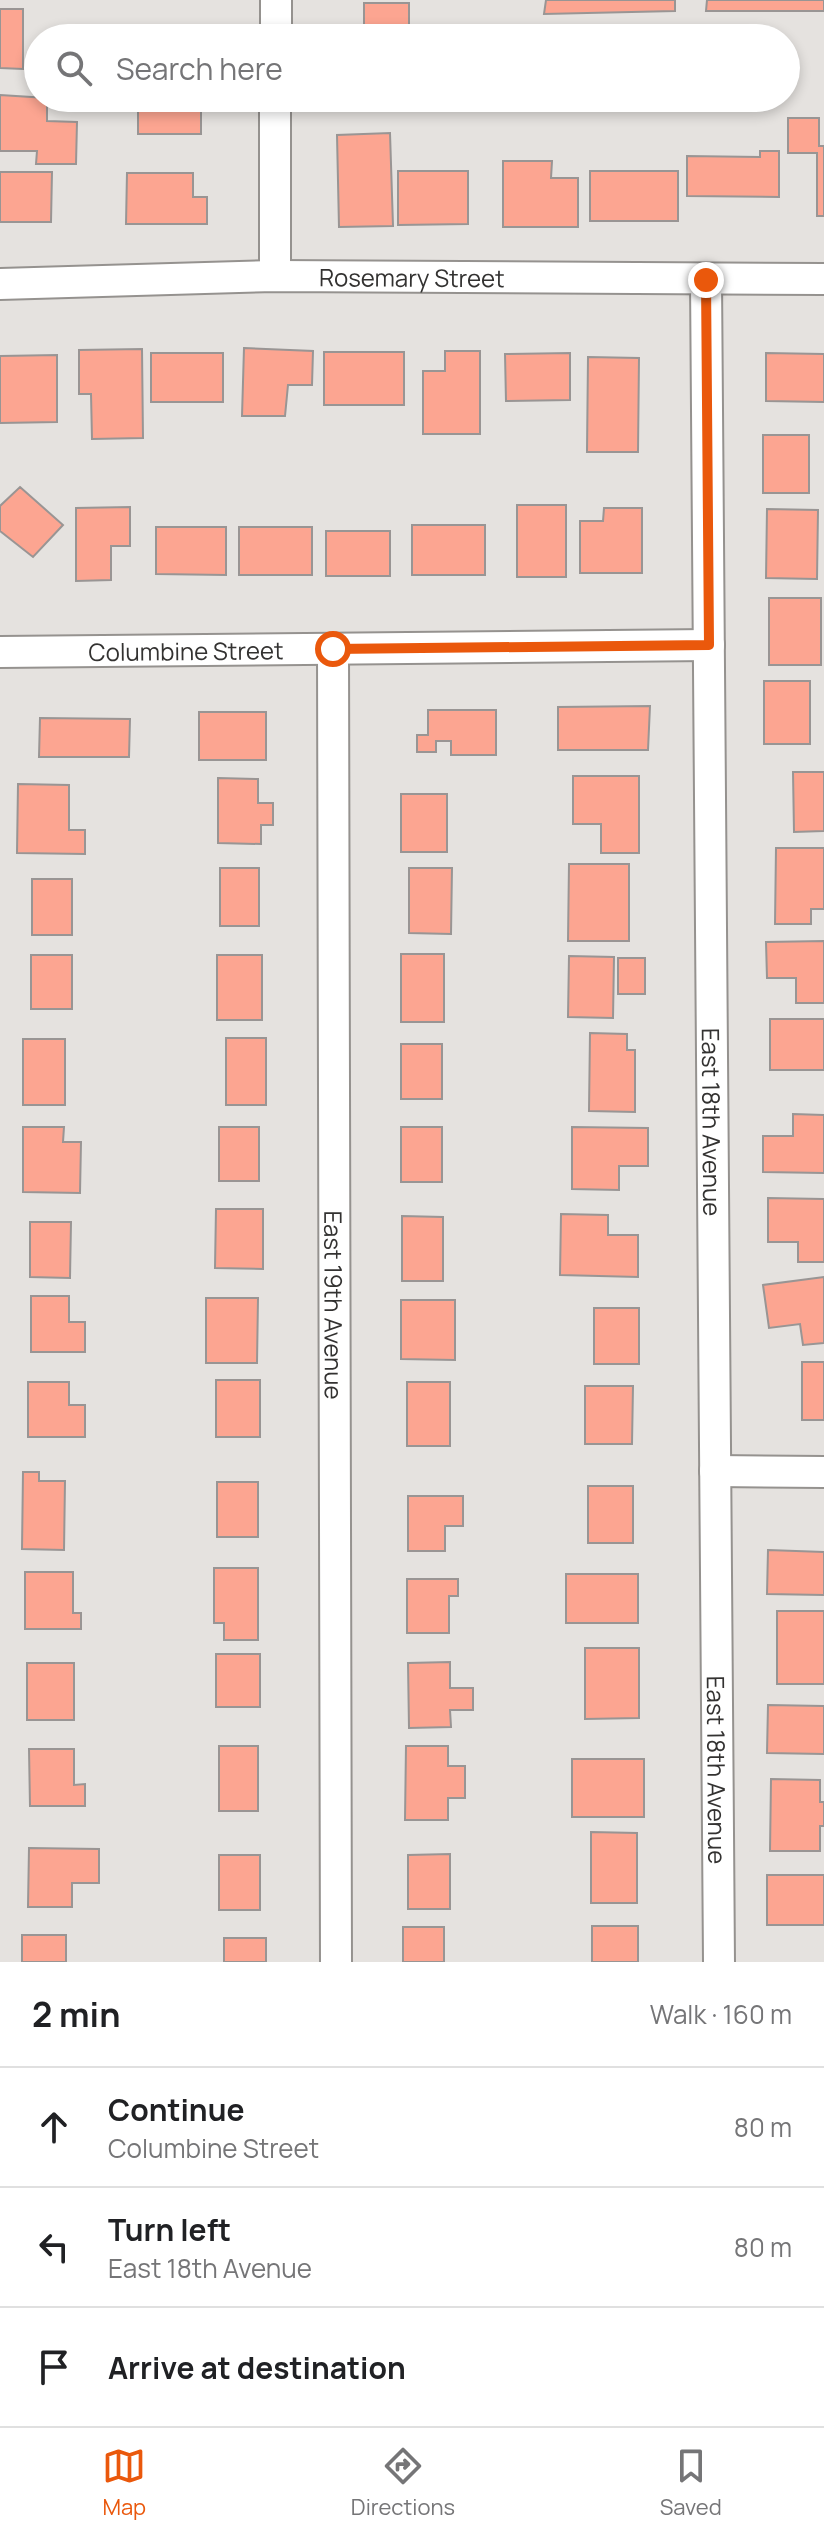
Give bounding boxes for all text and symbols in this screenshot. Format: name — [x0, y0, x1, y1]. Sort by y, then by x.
search box — [24, 24, 800, 112]
icon: search — [52, 46, 96, 90]
text: Search here — [116, 48, 283, 89]
street label: Rosemary Street — [319, 260, 505, 294]
route end — [688, 262, 724, 298]
route start — [315, 631, 351, 667]
street label: Columbine Street — [88, 633, 284, 668]
street label: East 18th Avenue — [695, 1028, 730, 1216]
street label: East 19th Avenue — [318, 1210, 351, 1400]
street label: East 18th Avenue — [700, 1676, 735, 1864]
text: 2 min — [32, 1991, 120, 2037]
text: Walk · 160 m — [650, 1996, 792, 2032]
text: Continue — [108, 2089, 244, 2130]
icon: ahead — [32, 2105, 76, 2149]
text: 80 m — [734, 2109, 792, 2145]
text: Columbine Street — [108, 2130, 319, 2166]
text: Turn left — [108, 2209, 231, 2250]
icon: left — [32, 2225, 76, 2269]
text: 80 m — [734, 2229, 792, 2265]
text: East 18th Avenue — [108, 2250, 312, 2286]
icon: arrive — [32, 2345, 76, 2389]
text: Arrive at destination — [108, 2347, 406, 2388]
tab: Map — [102, 2444, 146, 2522]
tab: Directions — [351, 2444, 455, 2522]
tab: Saved — [660, 2444, 722, 2522]

